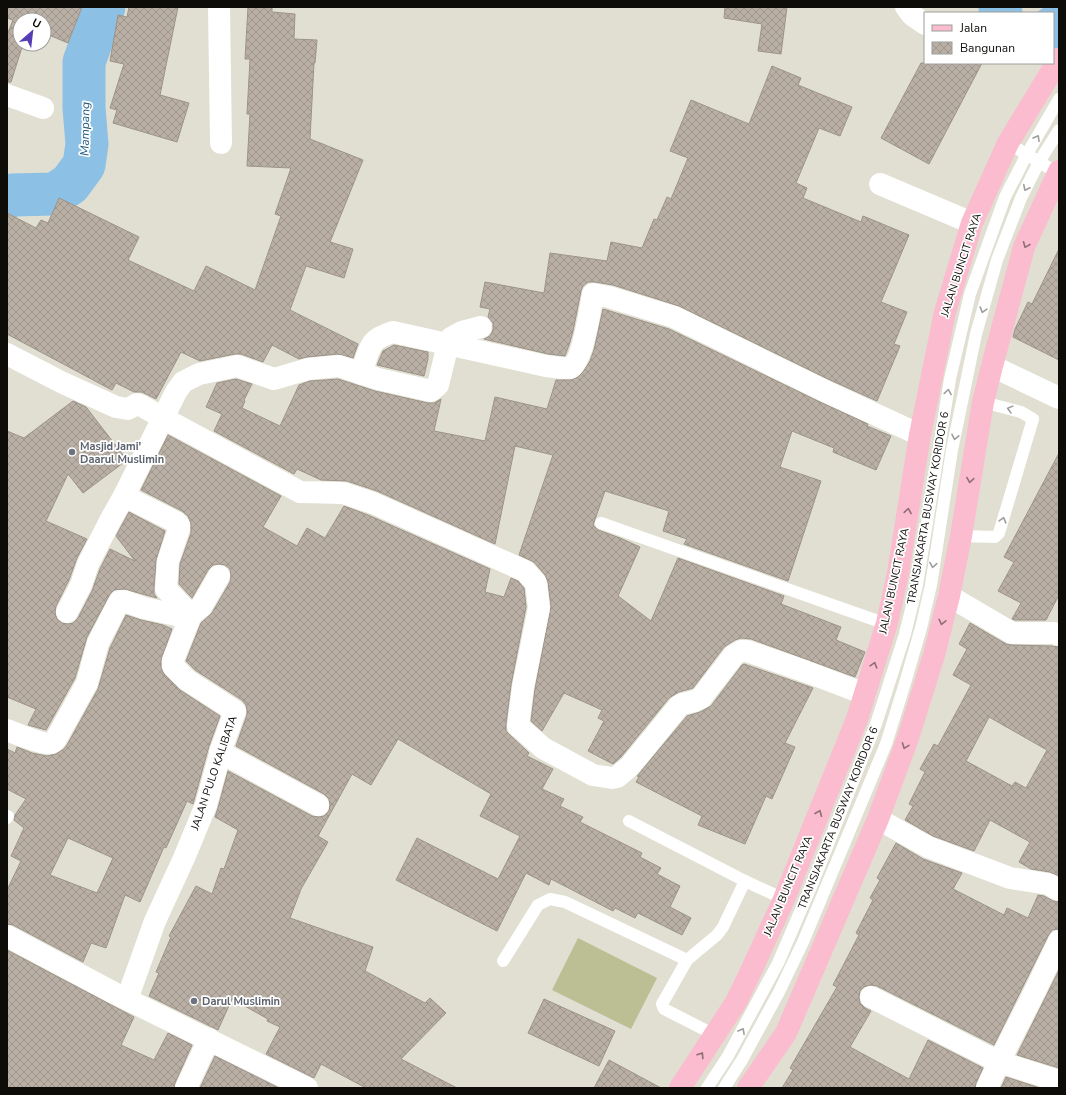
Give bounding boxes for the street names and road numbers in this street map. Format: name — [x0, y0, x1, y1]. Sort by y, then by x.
street label: JALAN BUNCIT RAYA — [937, 211, 985, 320]
street label: TRANSJAKARTA BUSWAY KORIDOR 6 — [904, 410, 952, 606]
street label: JALAN BUNCIT RAYA — [875, 527, 913, 636]
street label: JALAN PULO KALIBATA — [187, 714, 241, 833]
street label: TRANSJAKARTA BUSWAY KORIDOR 6 — [794, 724, 882, 911]
street label: JALAN BUNCIT RAYA — [760, 833, 816, 940]

